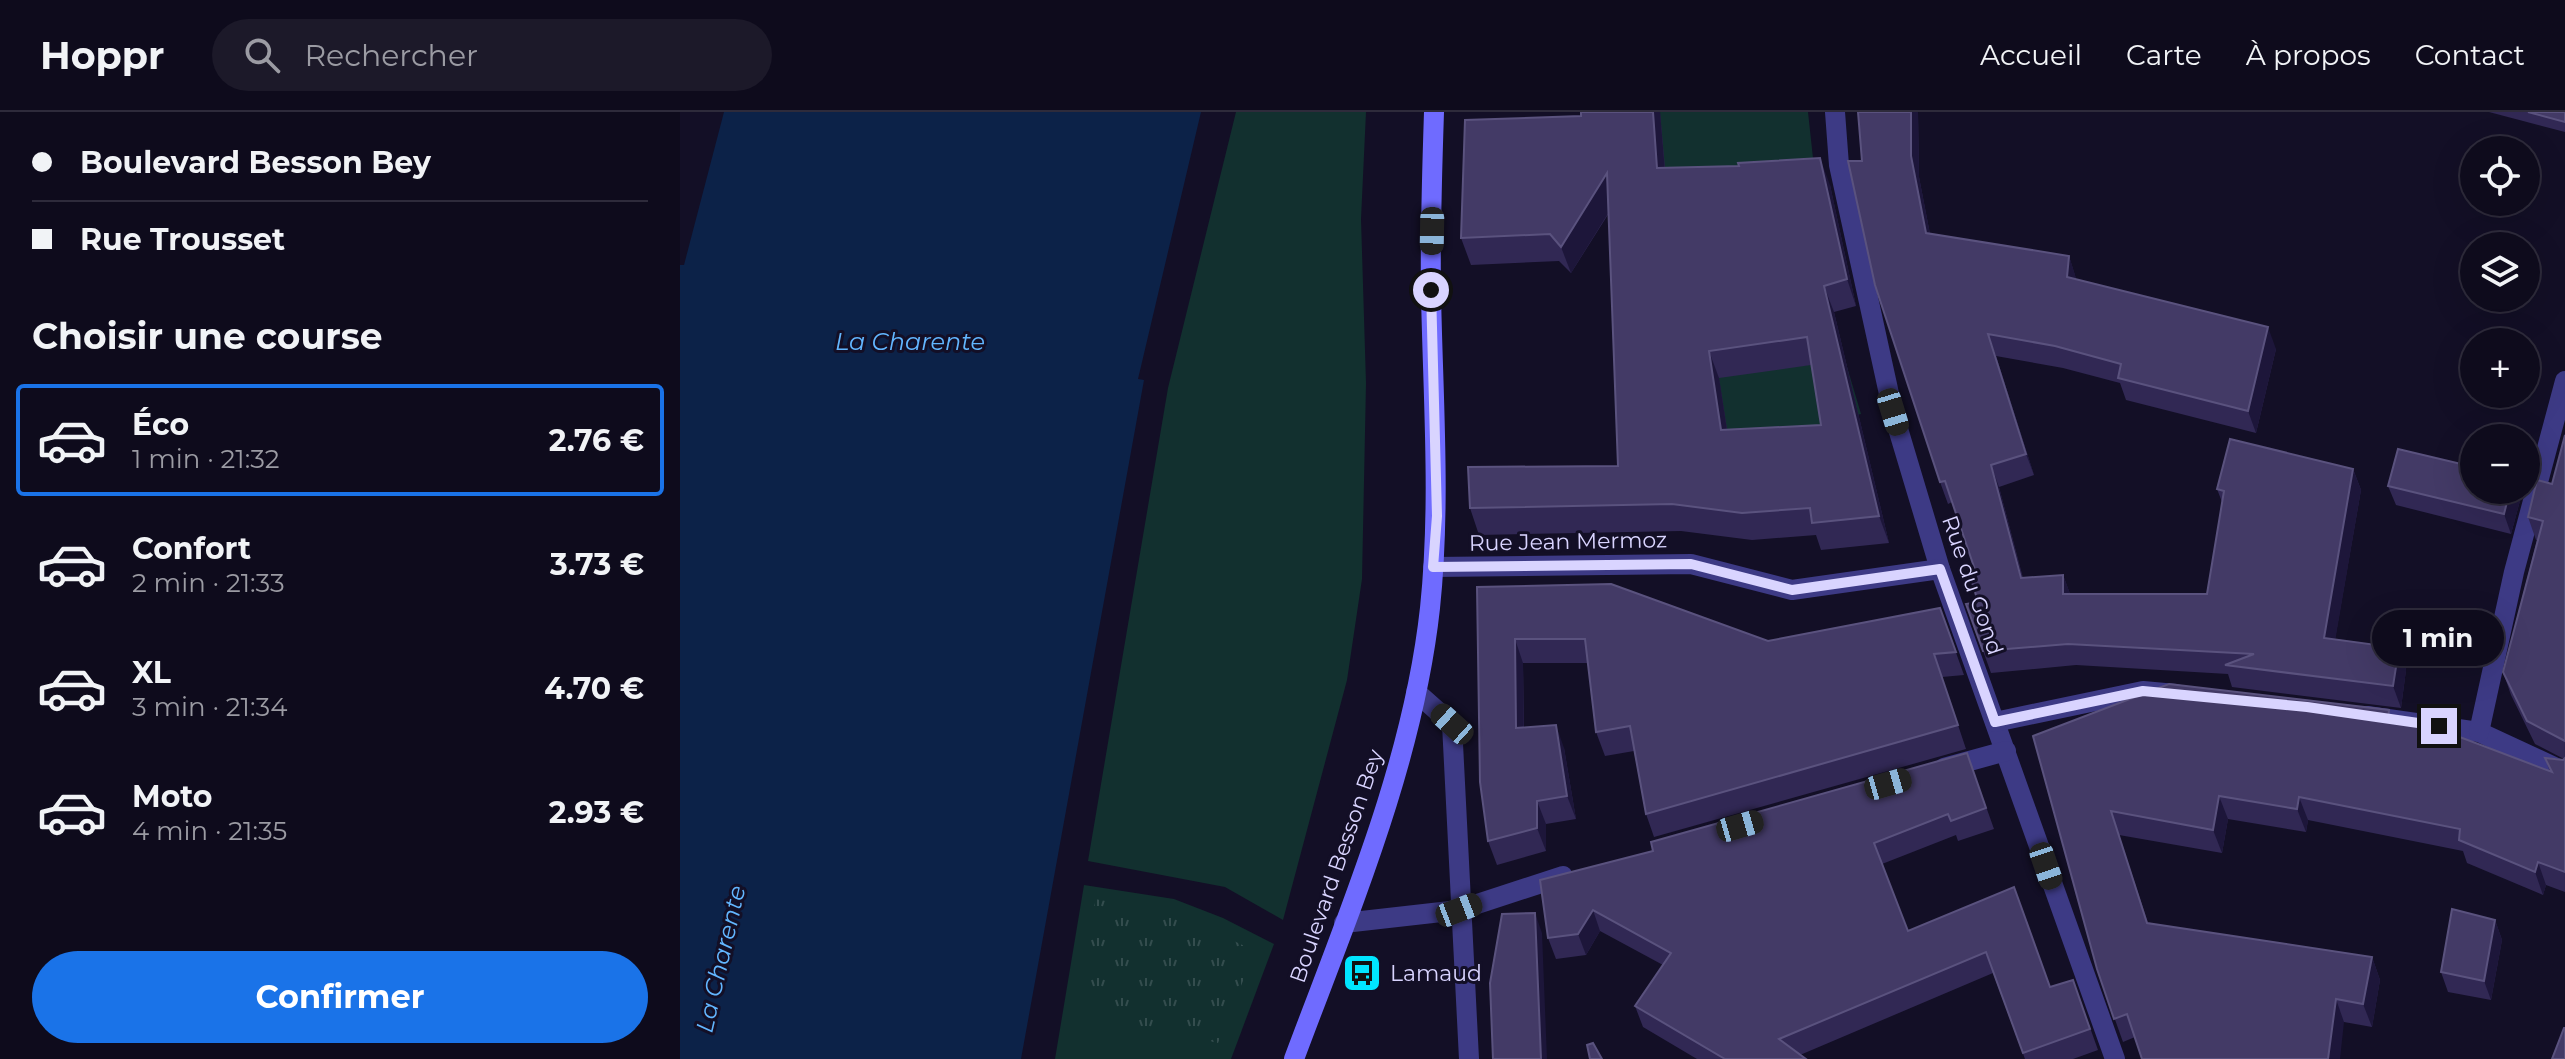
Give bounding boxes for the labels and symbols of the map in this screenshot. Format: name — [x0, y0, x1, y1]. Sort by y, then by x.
car — [1420, 207, 1444, 255]
route start — [1413, 272, 1449, 308]
water label: La Charente — [835, 327, 985, 356]
car — [1875, 386, 1911, 438]
street label: Rue du Gond — [1936, 512, 2009, 658]
street label: Rue Jean Mermoz — [1469, 526, 1667, 557]
callout: 1 min — [2373, 610, 2505, 666]
car — [1426, 699, 1478, 749]
route end — [2421, 708, 2457, 744]
street label: Boulevard Besson Bey — [1284, 746, 1389, 987]
car — [1862, 766, 1914, 802]
car — [1714, 808, 1766, 844]
car — [2027, 839, 2065, 893]
water label: La Charente — [689, 882, 752, 1035]
car — [1432, 890, 1486, 930]
bus stop icon: Lamaud — [1341, 952, 1383, 994]
place label: Lamaud — [1390, 960, 1482, 987]

